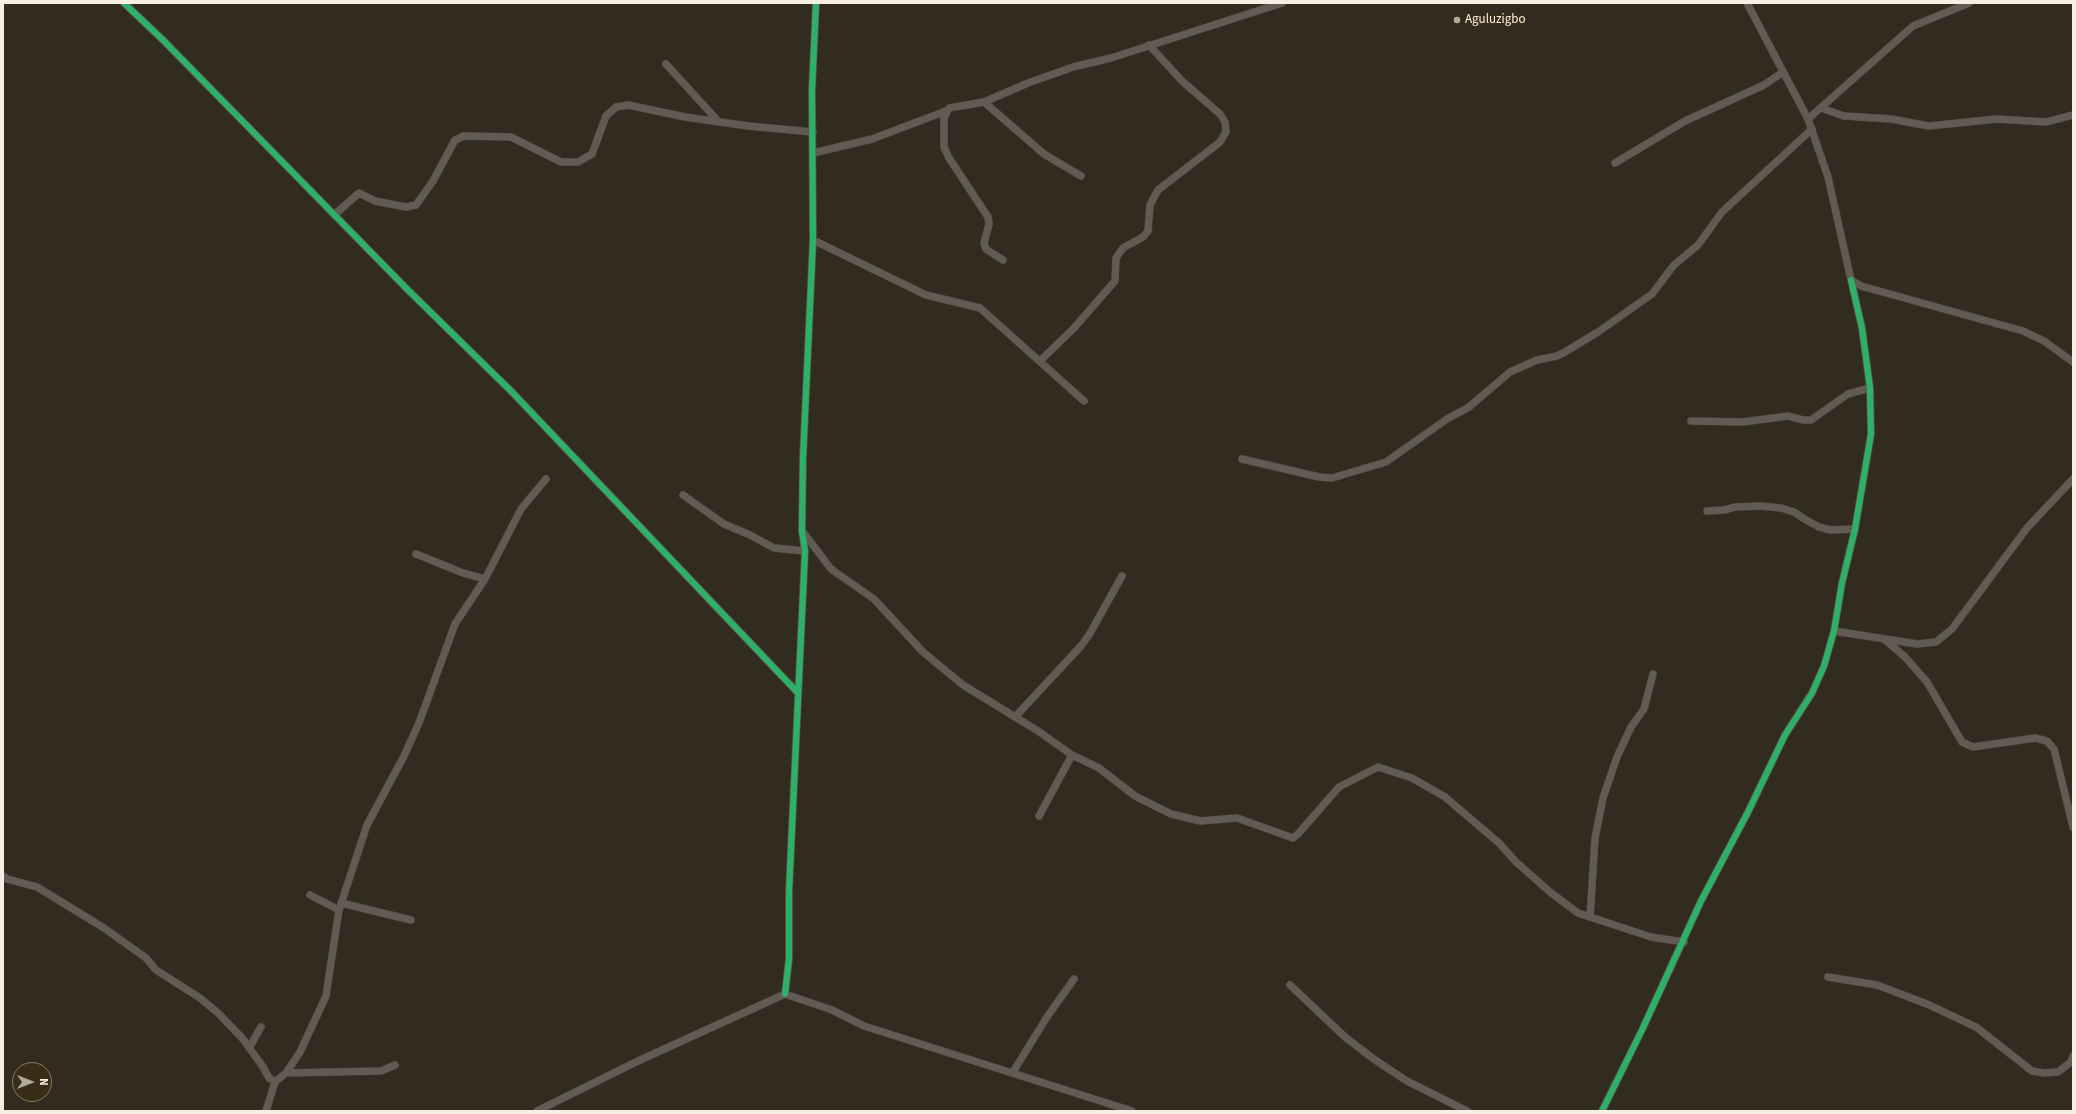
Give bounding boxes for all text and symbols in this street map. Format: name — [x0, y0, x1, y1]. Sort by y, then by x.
place label: Aguluzigbo — [1465, 12, 1526, 28]
marker: Aguluzigbo — [1452, 15, 1462, 25]
north arrow — [12, 1062, 52, 1102]
text: N — [36, 1078, 51, 1086]

